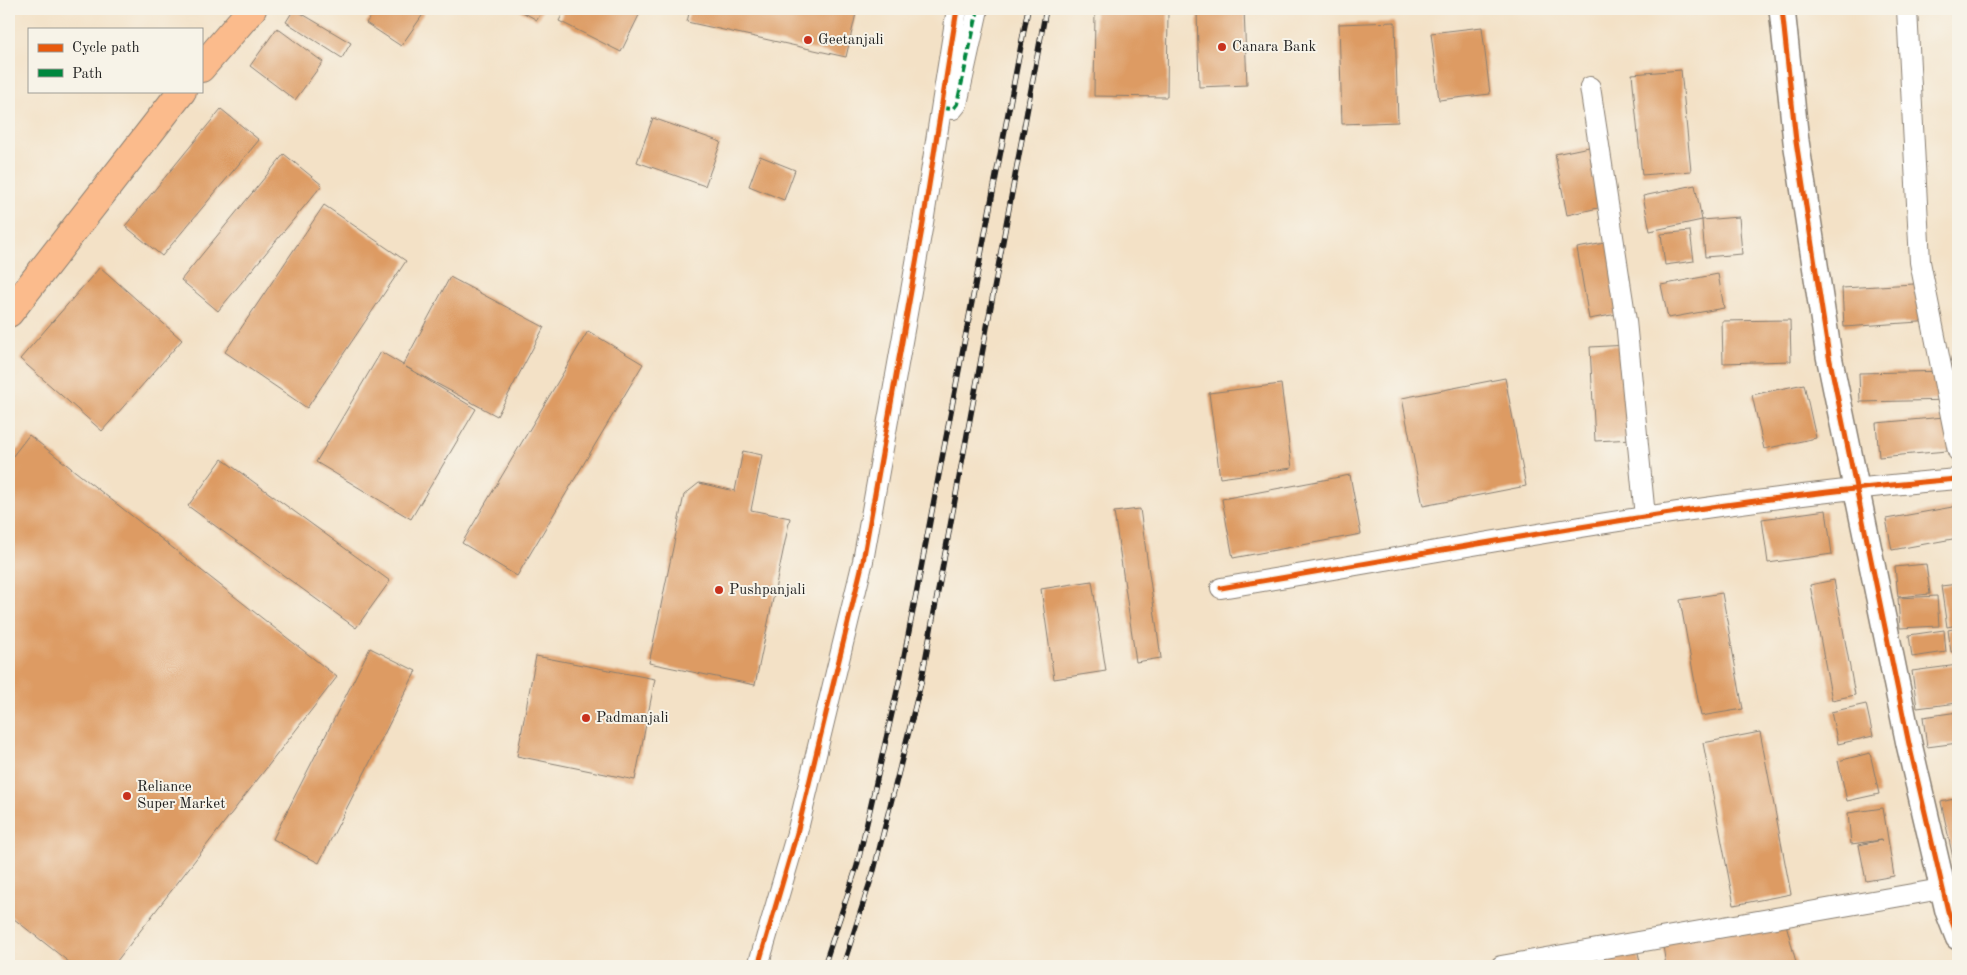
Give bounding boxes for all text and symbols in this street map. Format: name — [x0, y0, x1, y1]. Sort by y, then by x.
legend — [28, 28, 202, 92]
place label: Geetanjali — [818, 33, 884, 48]
marker: Geetanjali — [802, 34, 814, 46]
place label: Canara Bank — [1232, 40, 1317, 55]
text: Cycle path — [72, 41, 140, 56]
marker: Canara Bank — [1216, 41, 1228, 53]
text: Path — [72, 67, 102, 82]
place label: Pushpanjali — [729, 583, 805, 598]
marker: Pushpanjali — [713, 584, 725, 596]
place label: Padmanjali — [596, 711, 669, 726]
marker: Padmanjali — [580, 712, 592, 724]
place label: Reliance Super Market — [137, 780, 225, 812]
marker: Reliance Super Market — [121, 790, 133, 802]

